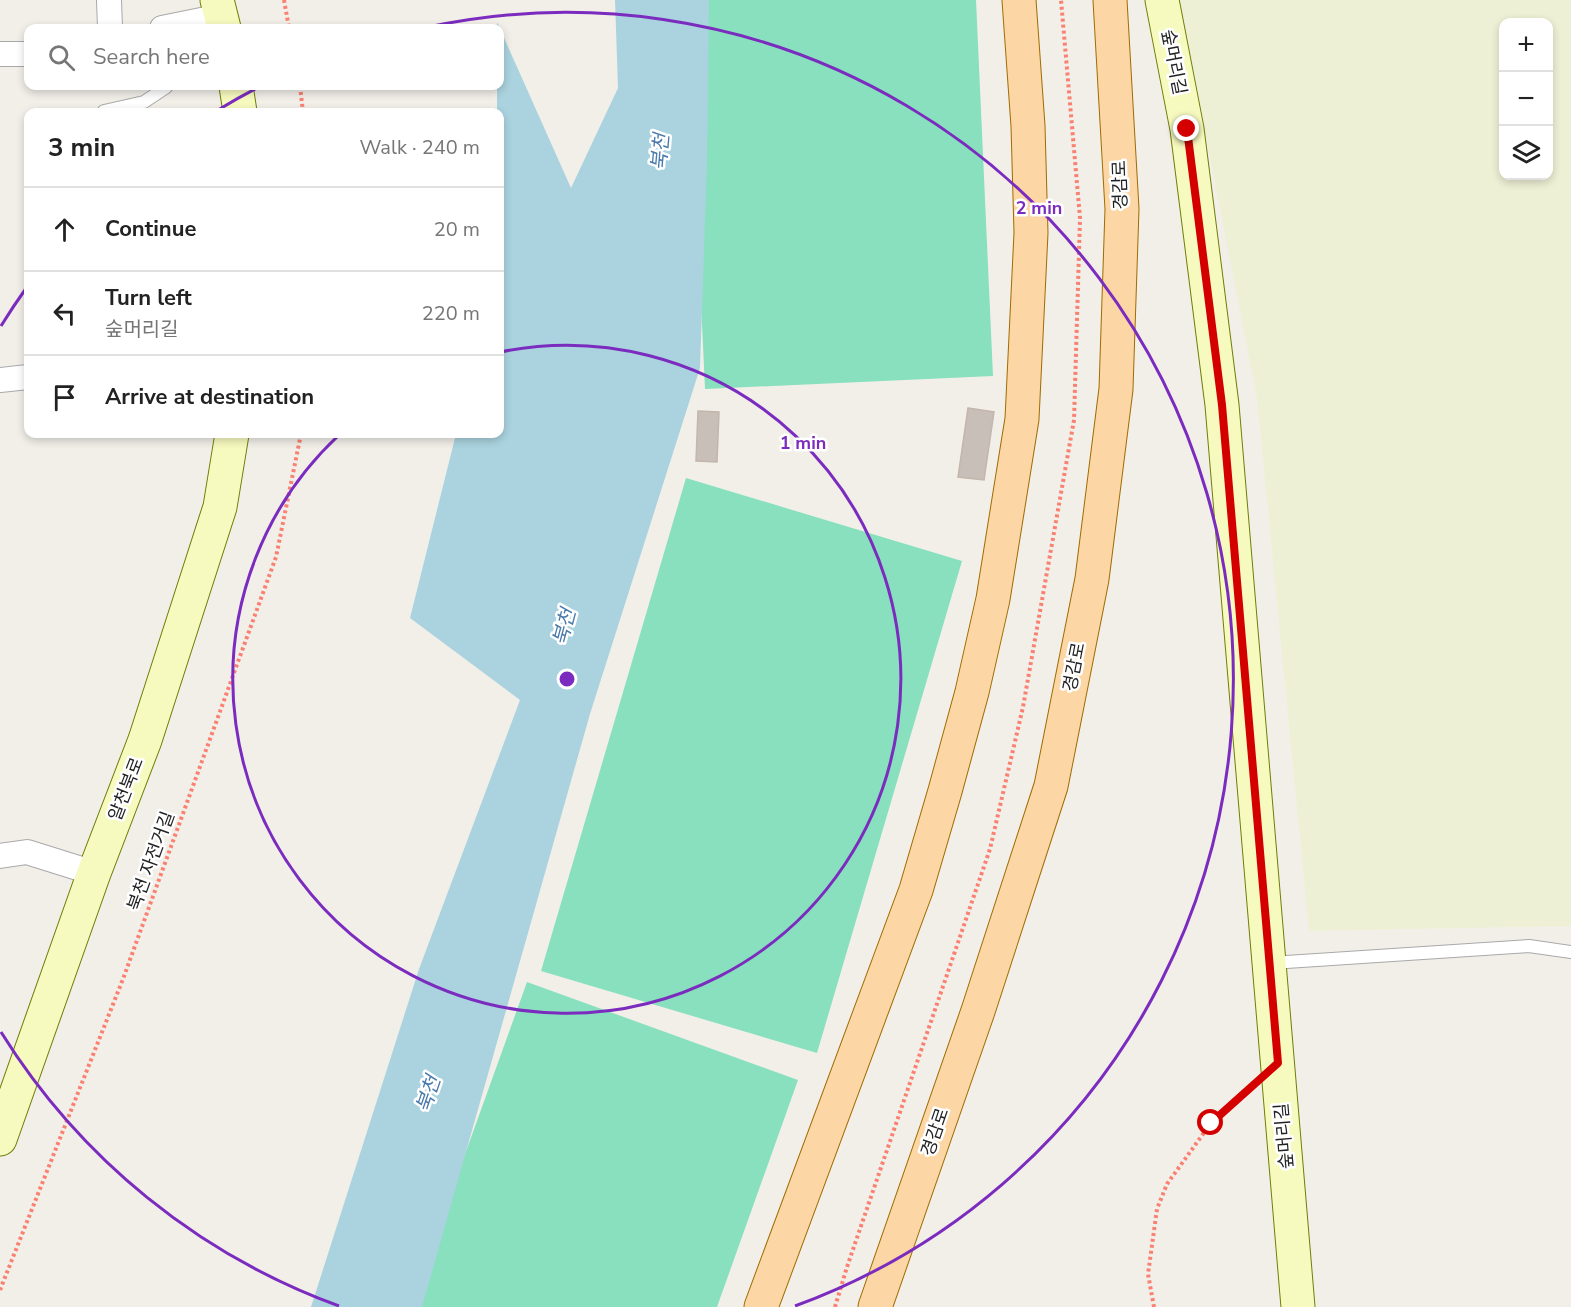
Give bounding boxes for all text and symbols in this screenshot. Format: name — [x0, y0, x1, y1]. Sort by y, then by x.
map controls — [1499, 18, 1553, 180]
button: + — [1499, 18, 1553, 72]
search box — [24, 24, 504, 90]
street label: 숲머리길 — [1156, 27, 1192, 97]
icon: search — [45, 41, 78, 74]
text: Search here — [93, 42, 210, 72]
button: − — [1499, 72, 1553, 126]
route end — [1173, 115, 1199, 141]
button: layers — [1499, 126, 1553, 180]
text: 3 min — [48, 130, 115, 165]
water label: 북천 — [645, 130, 676, 172]
text: Walk · 240 m — [360, 134, 480, 161]
street label: 경감로 — [1107, 160, 1133, 210]
text: 2 min — [1016, 196, 1062, 220]
icon: ahead — [48, 213, 81, 246]
text: Continue — [105, 214, 196, 244]
text: 20 m — [434, 216, 480, 243]
text: Turn left — [105, 283, 192, 313]
icon: left — [48, 297, 81, 330]
text: 220 m — [422, 300, 480, 327]
text: 숲머리길 — [105, 316, 179, 343]
icon: arrive — [48, 381, 81, 414]
text: Arrive at destination — [105, 382, 314, 412]
text: 1 min — [780, 431, 826, 455]
water label: 북천 — [547, 603, 583, 648]
street label: 경감로 — [1057, 640, 1091, 694]
centre of rings — [557, 669, 577, 689]
street label: 알천북로 — [103, 754, 149, 824]
street label: 북천 자전거길 — [122, 808, 180, 914]
water label: 북천 — [410, 1070, 448, 1116]
street label: 숲머리길 — [1269, 1102, 1299, 1170]
street label: 경감로 — [916, 1105, 954, 1159]
route start — [1197, 1109, 1223, 1135]

